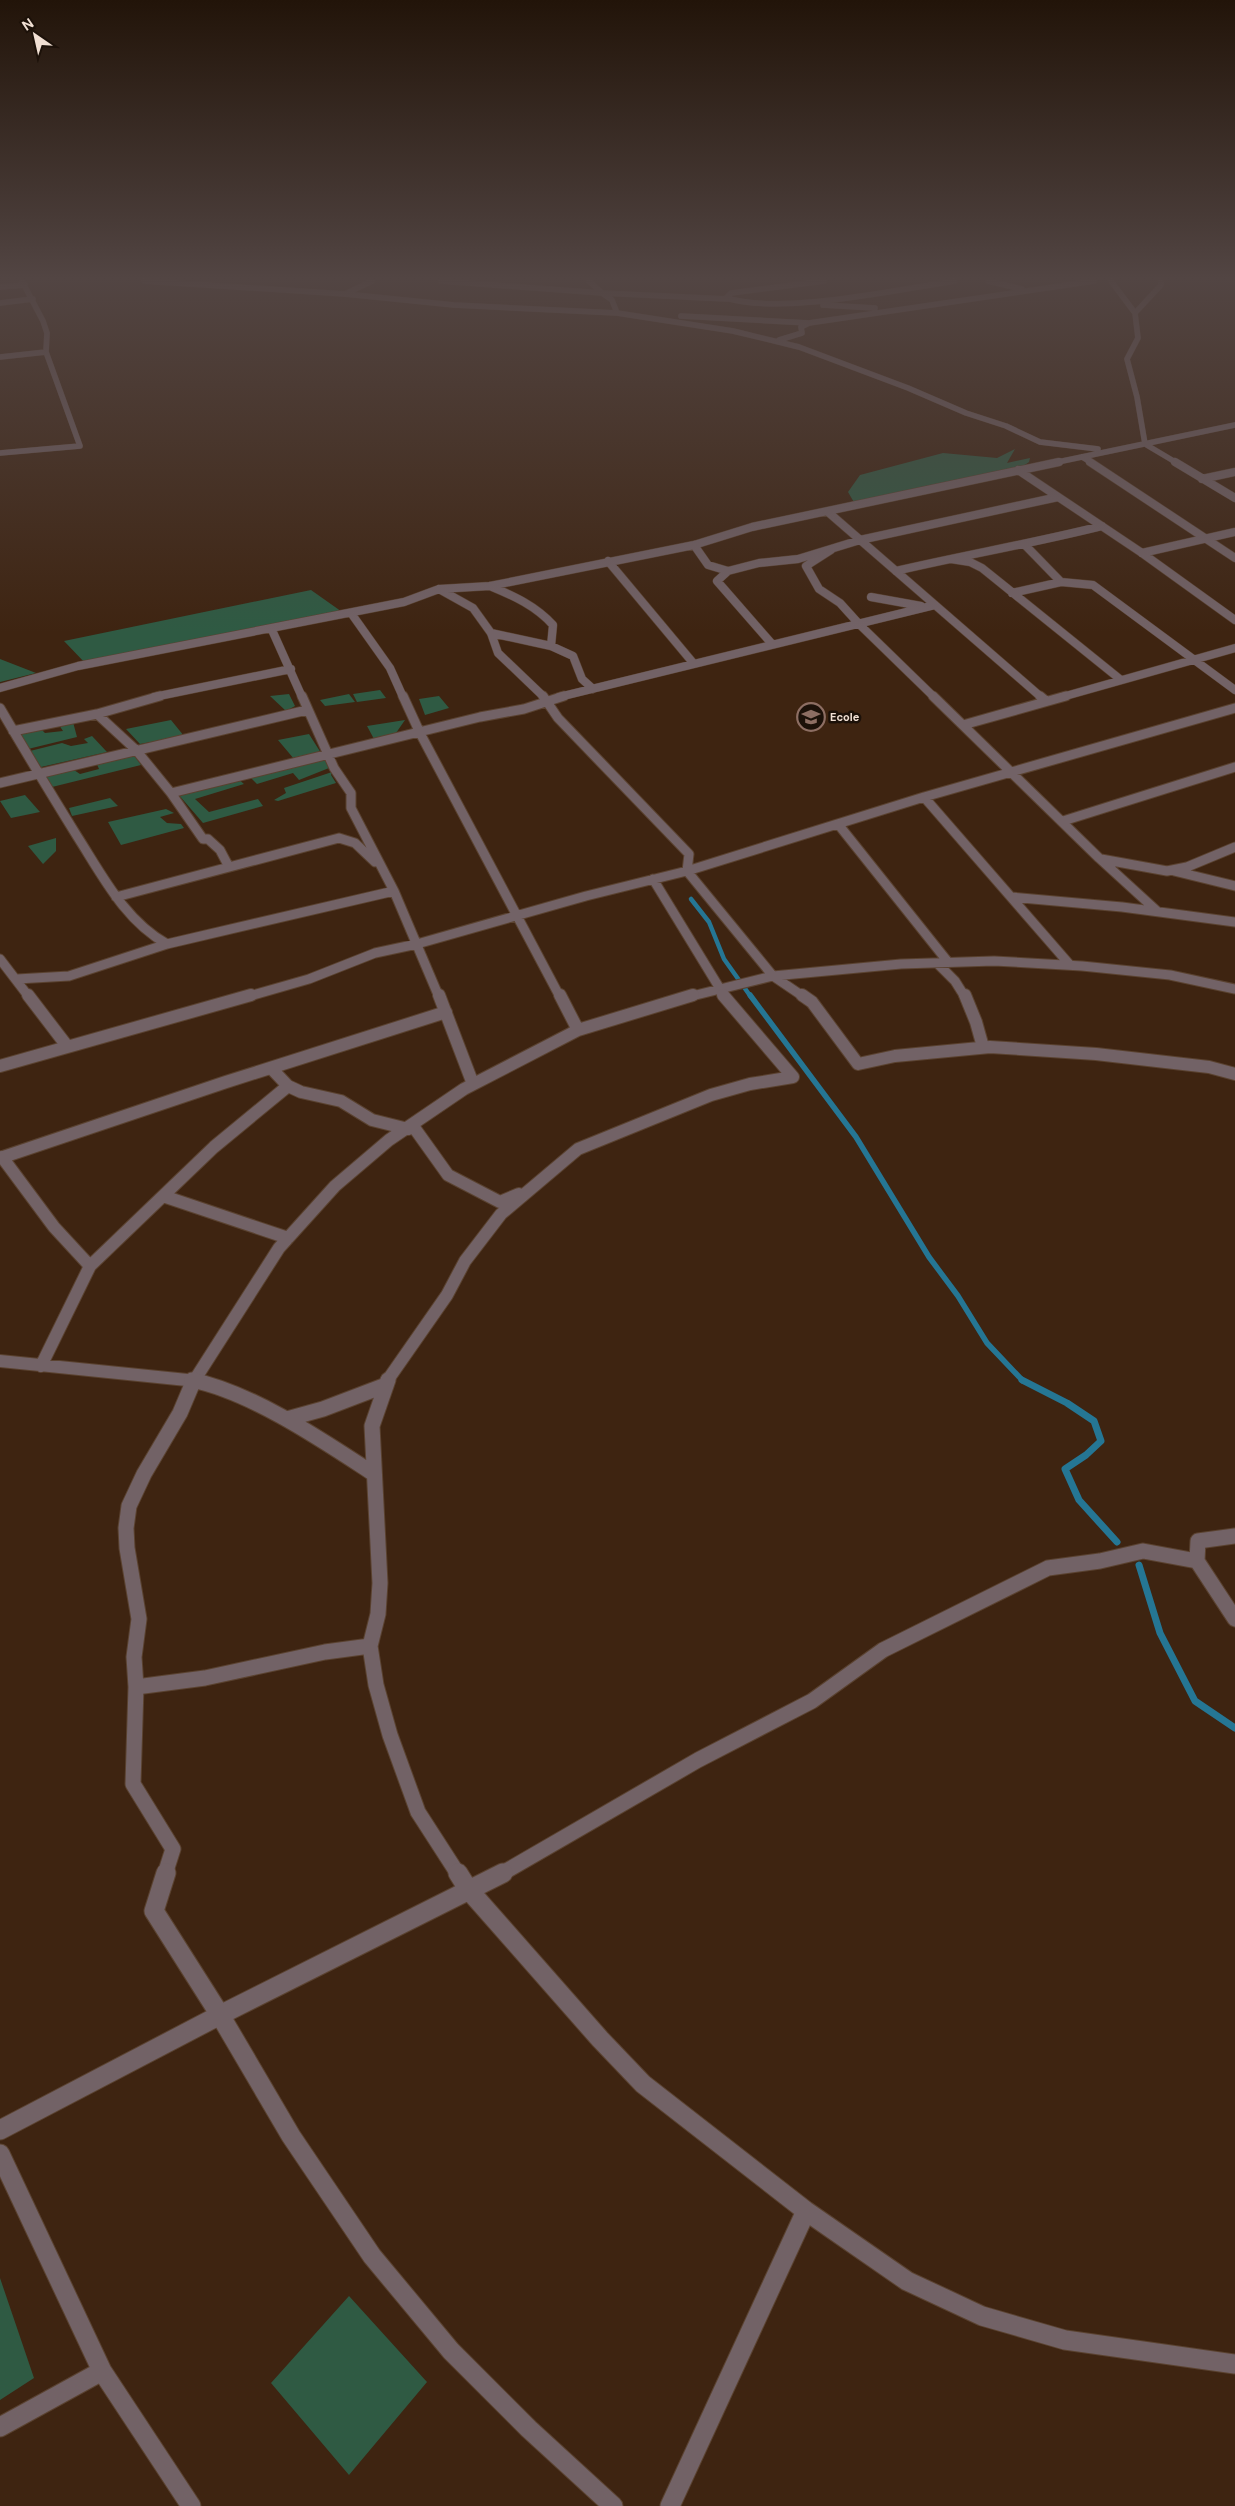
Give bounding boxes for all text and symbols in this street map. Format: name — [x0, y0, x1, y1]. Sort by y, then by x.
north arrow — [10, 10, 60, 60]
text: N — [18, 14, 37, 35]
school or university icon: Ecole — [796, 702, 826, 732]
place label: Ecole — [830, 710, 860, 724]

